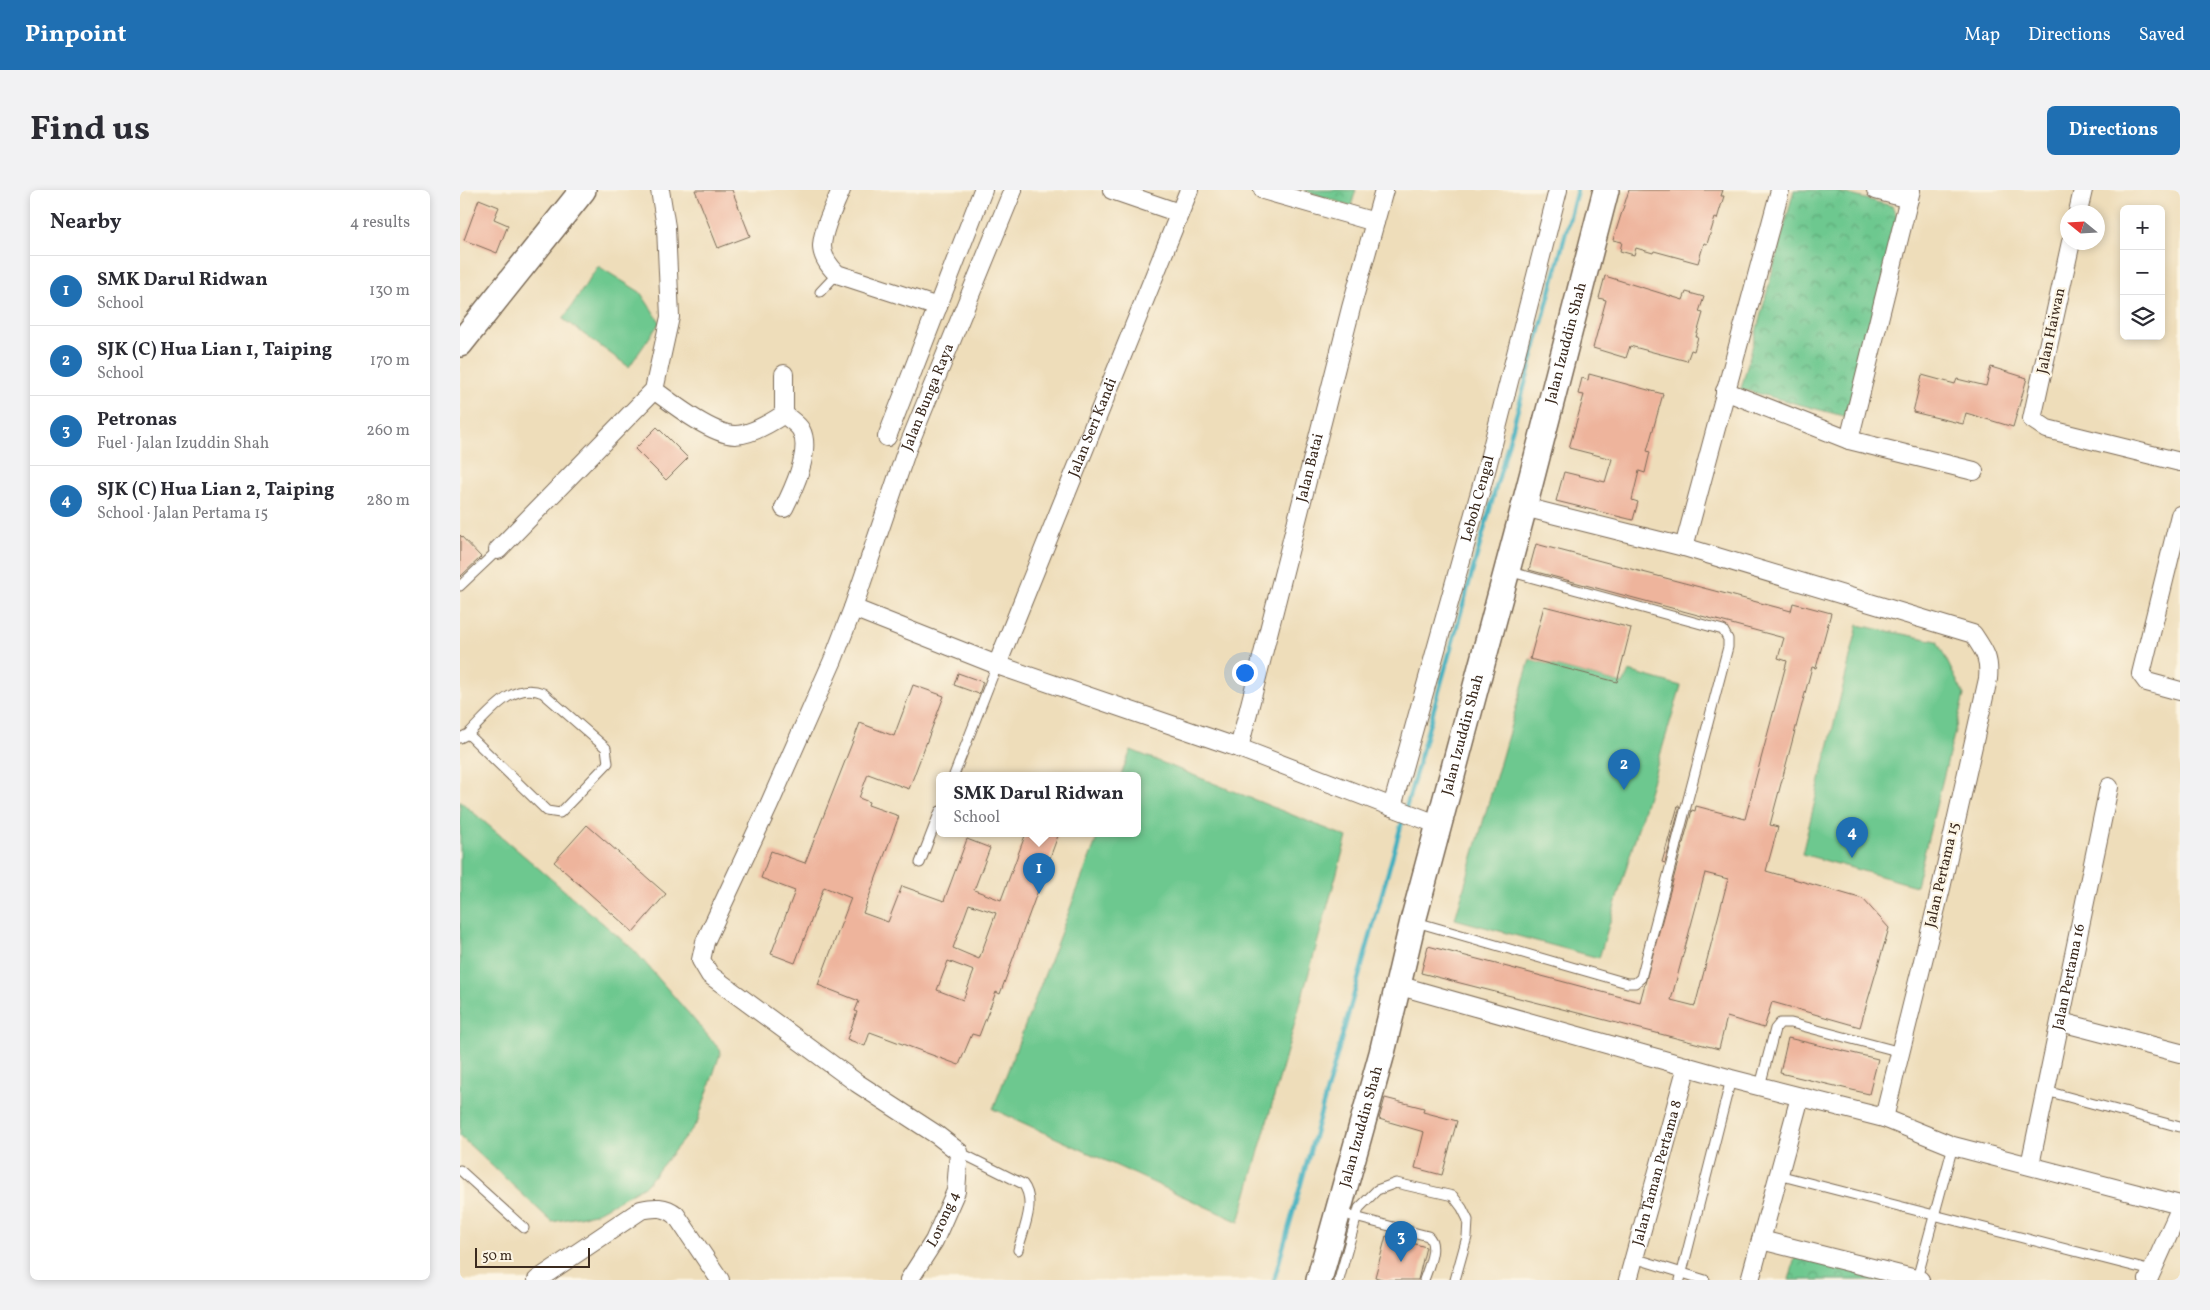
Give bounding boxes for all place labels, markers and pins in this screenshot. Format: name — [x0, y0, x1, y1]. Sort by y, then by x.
pin: 2 — [1608, 749, 1640, 790]
pin: 4 — [1836, 817, 1868, 858]
pin: 1 — [1023, 853, 1055, 894]
pin: 3 — [1385, 1221, 1417, 1262]

